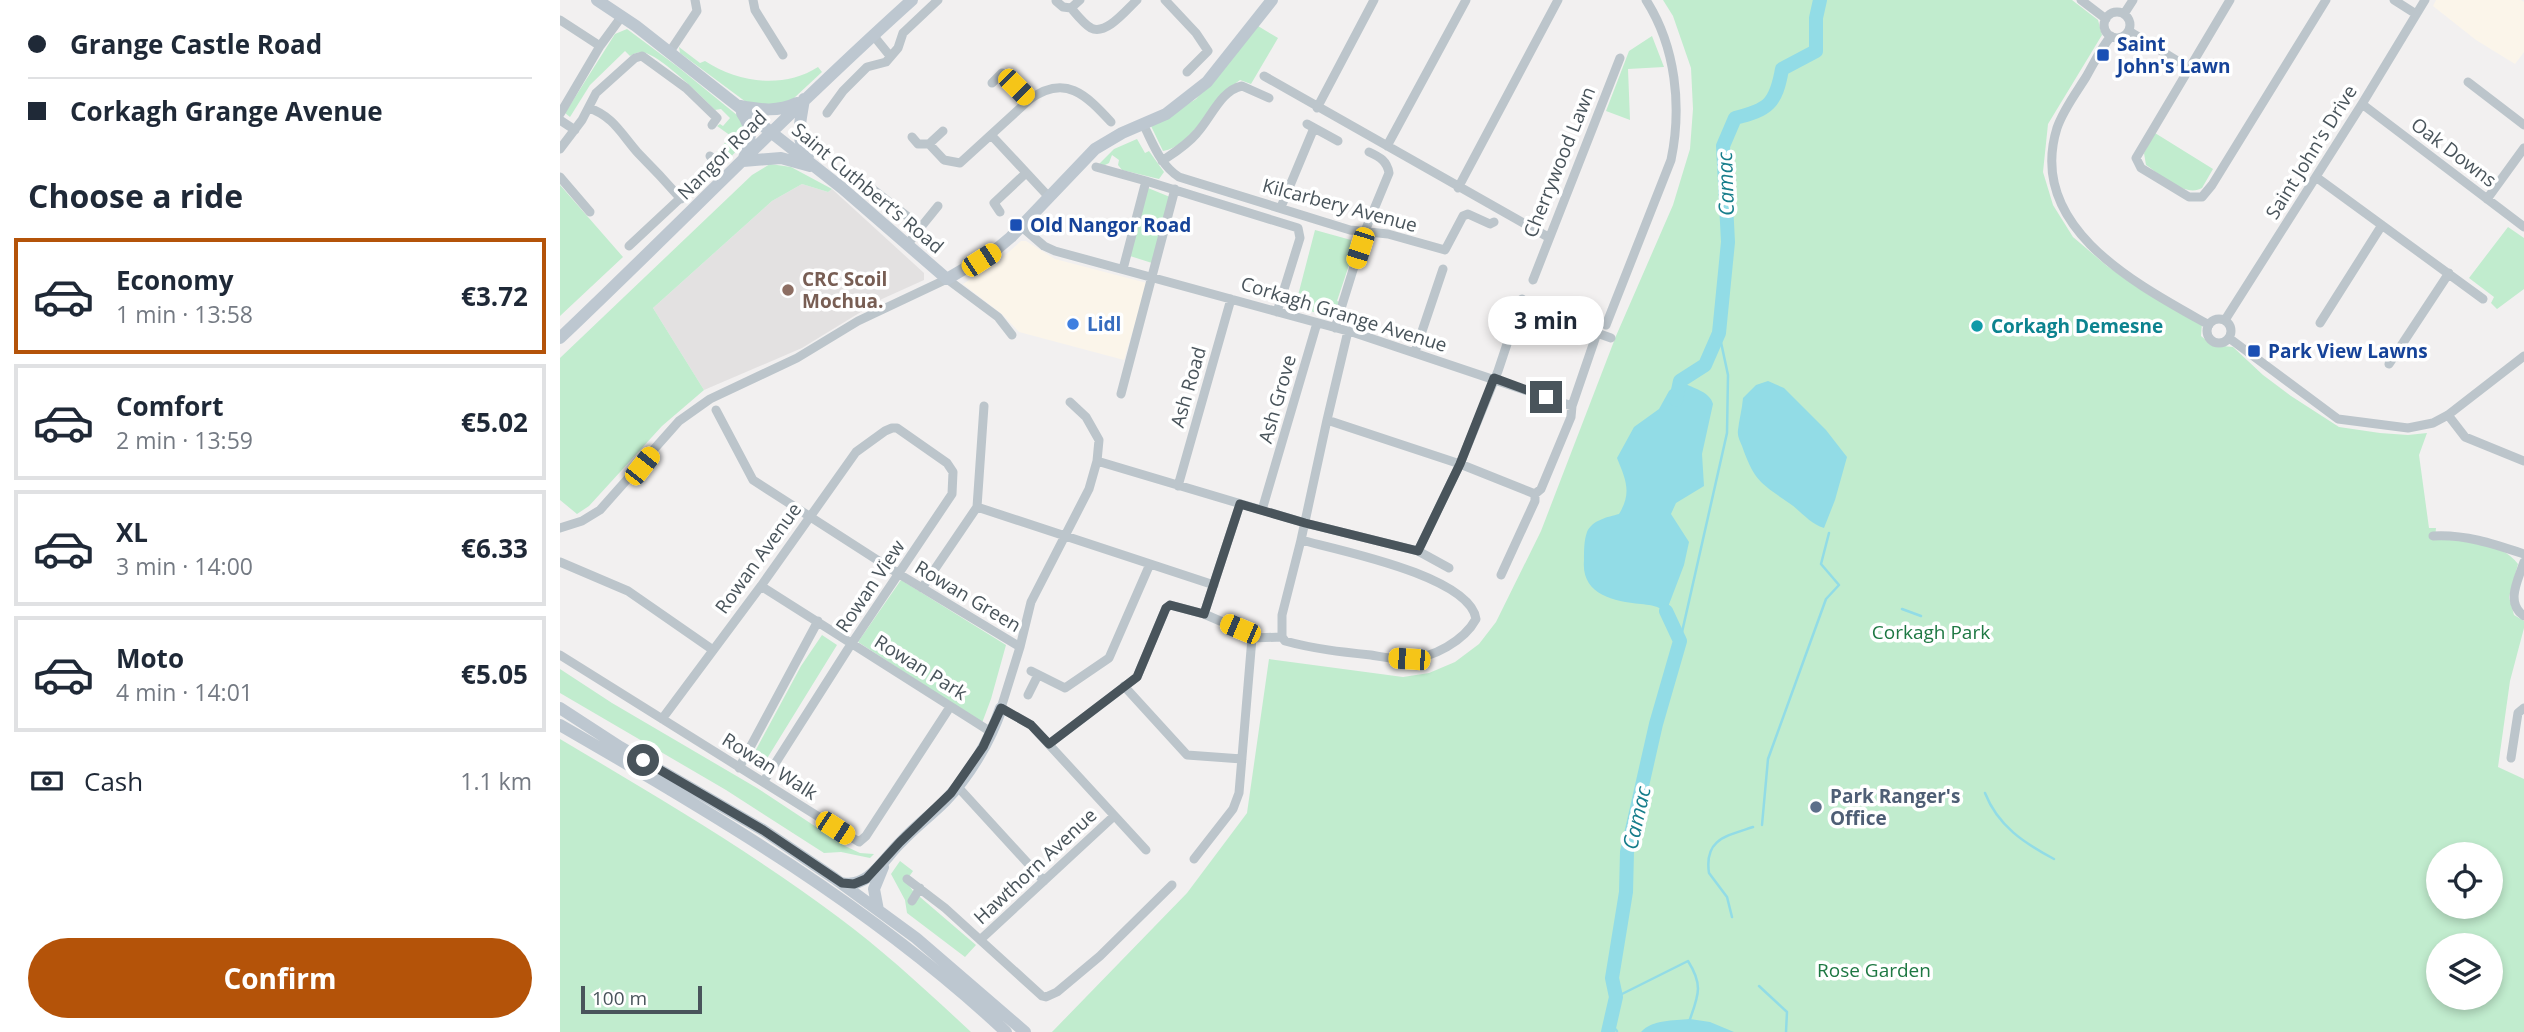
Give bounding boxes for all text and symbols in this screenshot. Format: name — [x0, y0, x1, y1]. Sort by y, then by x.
text: Grange Castle Road — [70, 26, 322, 62]
place label: Saint John's Lawn — [2115, 31, 2230, 79]
marker: Saint John's Lawn — [2095, 47, 2111, 63]
car — [994, 65, 1039, 109]
street label: Saint John's Drive — [2259, 80, 2363, 224]
street label: Cherrywood Lawn — [1517, 83, 1601, 241]
text: Corkagh Grange Avenue — [70, 93, 383, 129]
street label: Nangor Road — [672, 105, 772, 205]
street label: Oak Downs — [2406, 111, 2502, 193]
street label: Saint Cuthbert’s Road — [787, 117, 949, 259]
water label: Camac — [1710, 151, 1740, 216]
street label: Kilcarbery Avenue — [1260, 172, 1420, 238]
text: Choose a ride — [28, 174, 243, 217]
place label: Old Nangor Road — [1030, 212, 1191, 238]
marker: Old Nangor Road — [1008, 217, 1024, 233]
car — [1344, 225, 1377, 271]
car — [958, 240, 1005, 280]
text: Economy — [116, 262, 234, 298]
icon: car — [32, 265, 95, 328]
place label: CRC Scoil Mochua. — [802, 266, 887, 314]
street label: Corkagh Grange Avenue — [1238, 270, 1450, 358]
text: €3.72 — [461, 278, 528, 314]
marker: CRC Scoil Mochua. — [780, 282, 796, 298]
callout: 3 min — [1488, 296, 1604, 344]
text: 1 min · 13:58 — [116, 298, 253, 330]
text: 3 min — [1514, 304, 1578, 336]
place label: Lidl — [1087, 311, 1121, 337]
place label: Corkagh Demesne — [1991, 313, 2163, 339]
marker: Lidl — [1065, 316, 1081, 332]
marker: Corkagh Demesne — [1969, 318, 1985, 334]
place label: Park View Lawns — [2268, 338, 2428, 364]
marker: Park View Lawns — [2246, 343, 2262, 359]
street label: Ash Road — [1164, 344, 1212, 430]
street label: Ash Grove — [1252, 352, 1302, 446]
route end — [1530, 381, 1562, 413]
text: Comfort — [116, 388, 223, 424]
icon: car — [32, 391, 95, 454]
text: €5.02 — [461, 404, 528, 440]
text: 2 min · 13:59 — [116, 424, 253, 456]
car — [621, 443, 664, 489]
street label: Rowan Avenue — [709, 497, 807, 619]
text: XL — [116, 514, 148, 550]
icon: car — [32, 517, 95, 580]
text: €6.33 — [461, 530, 528, 566]
street label: Rowan View — [829, 534, 911, 637]
text: 3 min · 14:00 — [116, 550, 253, 582]
street label: Rowan Green — [910, 554, 1026, 638]
car — [1217, 611, 1264, 647]
park label: Corkagh Park — [1872, 619, 1990, 645]
street label: Rowan Park — [870, 628, 972, 706]
text: Moto — [116, 640, 184, 676]
icon: car — [32, 643, 95, 706]
car — [1388, 647, 1431, 671]
text: €5.05 — [461, 656, 528, 692]
text: 4 min · 14:01 — [116, 676, 253, 708]
street label: Rowan Walk — [717, 726, 823, 806]
route start — [627, 744, 659, 776]
icon: cash — [28, 762, 66, 800]
text: Cash — [84, 763, 143, 799]
text: 1.1 km — [460, 765, 532, 797]
water label: Camac — [1615, 783, 1657, 852]
place label: Park Ranger's Office — [1830, 783, 1960, 831]
marker: Park Ranger's Office — [1808, 799, 1824, 815]
street label: Hawthorn Avenue — [968, 802, 1102, 930]
car — [812, 808, 859, 848]
map controls — [2426, 842, 2503, 1010]
button: locate — [2426, 842, 2503, 919]
button: layers — [2426, 933, 2503, 1010]
button: Confirm — [28, 938, 532, 1018]
park label: Rose Garden — [1817, 957, 1931, 983]
scale bar — [581, 983, 702, 1015]
text: 100 m — [592, 985, 647, 1011]

